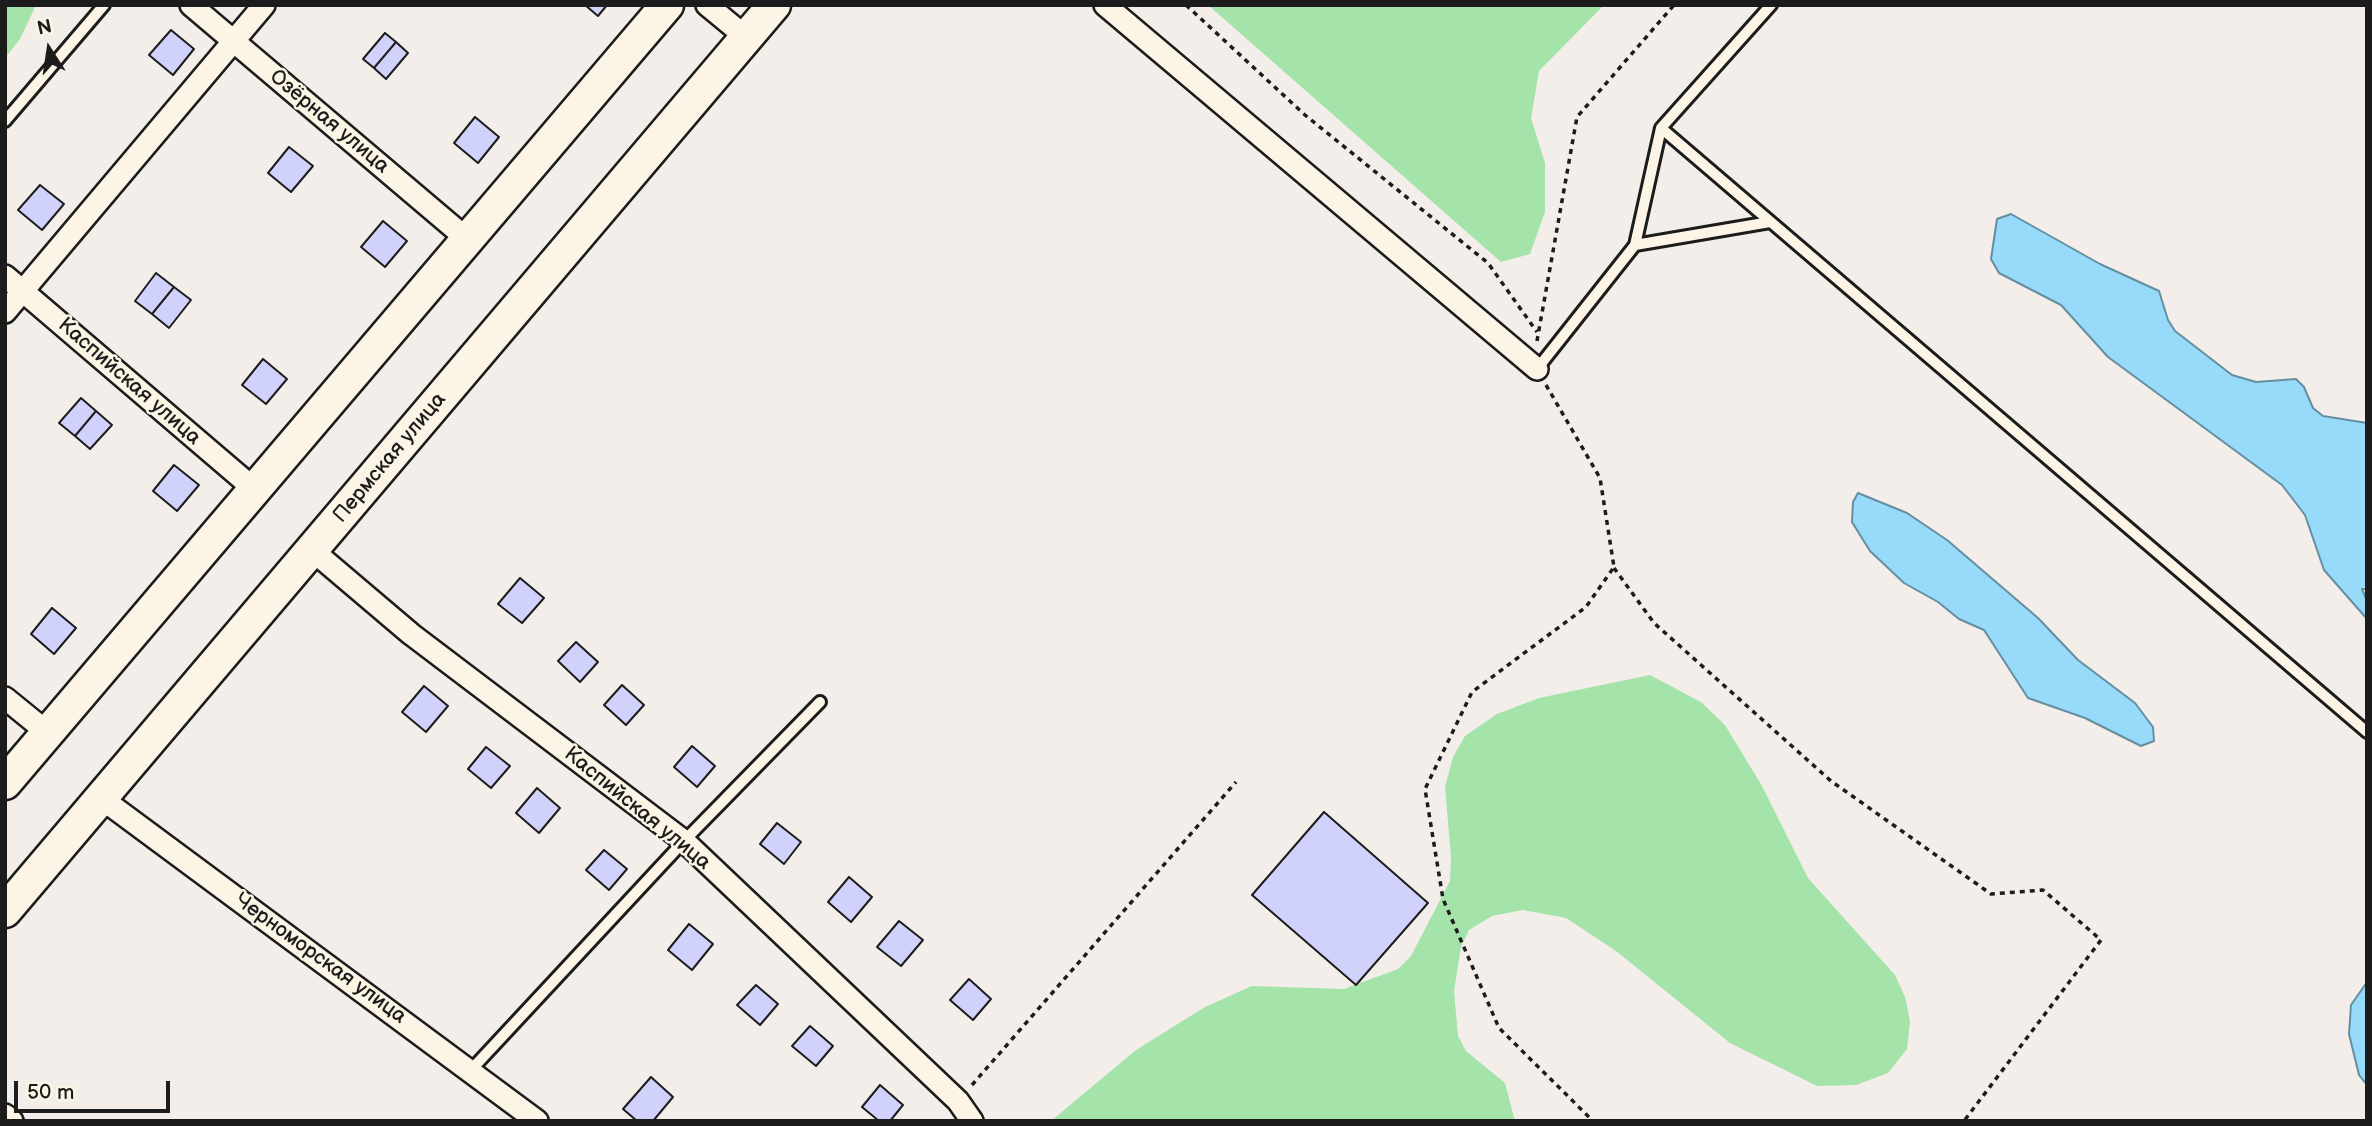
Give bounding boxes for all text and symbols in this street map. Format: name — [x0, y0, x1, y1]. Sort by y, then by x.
north arrow — [14, 14, 84, 84]
text: N — [35, 15, 54, 41]
street label: Озёрная улица — [264, 65, 394, 179]
street label: Каспийская улица — [52, 313, 206, 451]
street label: Пермская улица — [328, 388, 452, 528]
street label: Каспийская улица — [559, 742, 715, 876]
street label: Черноморская улица — [229, 888, 411, 1030]
scale bar — [18, 1066, 173, 1110]
text: 50 m — [27, 1080, 74, 1105]

